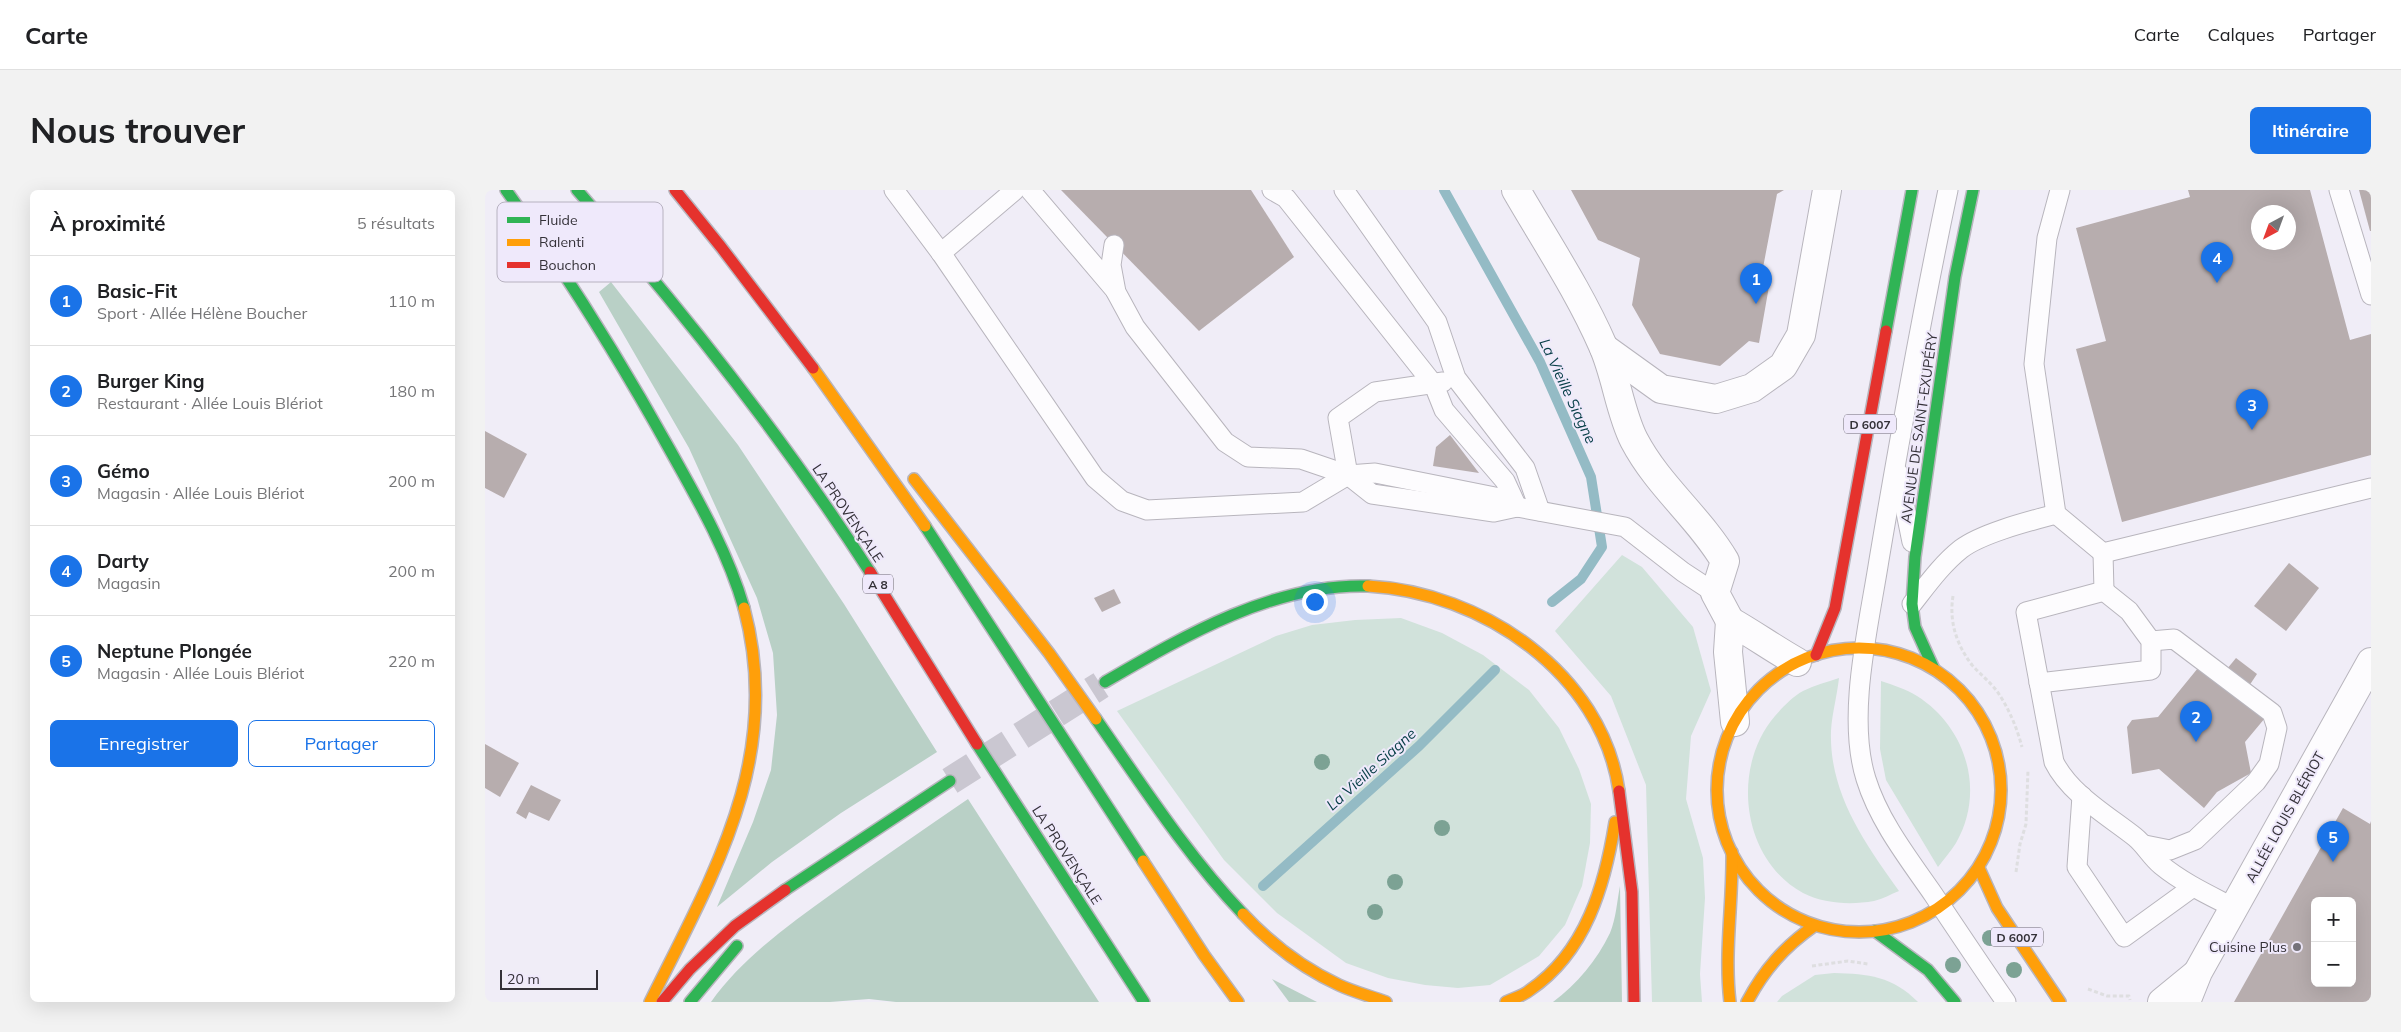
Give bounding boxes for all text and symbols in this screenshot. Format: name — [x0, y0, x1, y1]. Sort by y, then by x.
text: Carte — [25, 20, 88, 50]
text: Carte — [2134, 23, 2180, 46]
text: Calques — [2208, 23, 2275, 46]
text: Partager — [2303, 23, 2376, 46]
button: Itinéraire — [2250, 107, 2371, 154]
text: Nous trouver — [30, 108, 245, 152]
legend — [497, 202, 663, 282]
north arrow — [2251, 205, 2296, 250]
text: À proximité — [50, 210, 166, 236]
text: Fluide — [539, 211, 578, 229]
text: 5 résultats — [357, 213, 435, 233]
text: Ralenti — [539, 233, 584, 251]
pin: 4 — [2201, 242, 2233, 283]
text: Bouchon — [539, 256, 596, 274]
pin: 1 — [1740, 263, 1772, 304]
text: Basic-Fit — [97, 279, 177, 303]
text: 1 — [61, 291, 71, 311]
text: 110 m — [388, 291, 435, 311]
text: Sport · Allée Hélène Boucher — [97, 303, 307, 323]
street label: AVENUE DE SAINT-EXUPÉRY — [1897, 331, 1941, 524]
water label: La Vieille Siagne — [1535, 335, 1601, 447]
text: Burger King — [97, 369, 205, 393]
text: 2 — [61, 381, 71, 401]
text: 180 m — [388, 381, 435, 401]
pin: 3 — [2236, 389, 2268, 430]
text: Restaurant · Allée Louis Blériot — [97, 393, 323, 413]
road number: D 6007 — [1844, 414, 1896, 433]
text: Gémo — [97, 459, 150, 483]
street label: LA PROVENÇALE — [809, 460, 887, 566]
text: 3 — [61, 471, 71, 491]
text: 200 m — [388, 471, 435, 491]
text: Magasin · Allée Louis Blériot — [97, 483, 304, 503]
text: Darty — [97, 549, 149, 573]
text: 4 — [61, 561, 71, 581]
text: 200 m — [388, 561, 435, 581]
text: Magasin — [97, 573, 161, 593]
road number: A 8 — [863, 574, 893, 594]
your location — [1302, 589, 1328, 615]
text: Neptune Plongée — [97, 639, 252, 663]
text: 5 — [61, 651, 71, 671]
text: 220 m — [388, 651, 435, 671]
text: Magasin · Allée Louis Blériot — [97, 663, 304, 683]
pin: 2 — [2180, 701, 2212, 742]
button: Enregistrer — [50, 720, 238, 767]
button: Partager — [248, 720, 435, 767]
water label: La Vieille Siagne — [1322, 724, 1420, 814]
street label: ALLÉE LOUIS BLÉRIOT — [2241, 748, 2329, 886]
street label: LA PROVENÇALE — [1028, 802, 1106, 908]
pin: 5 — [2317, 821, 2349, 862]
map controls — [2311, 897, 2356, 987]
button: + — [2311, 897, 2356, 942]
road number: D 6007 — [1991, 928, 2043, 946]
place label: Cuisine Plus — [2209, 938, 2287, 956]
marker: Cuisine Plus — [2291, 941, 2303, 953]
button: − — [2311, 942, 2356, 987]
scale bar — [500, 967, 597, 990]
text: 20 m — [507, 970, 540, 988]

